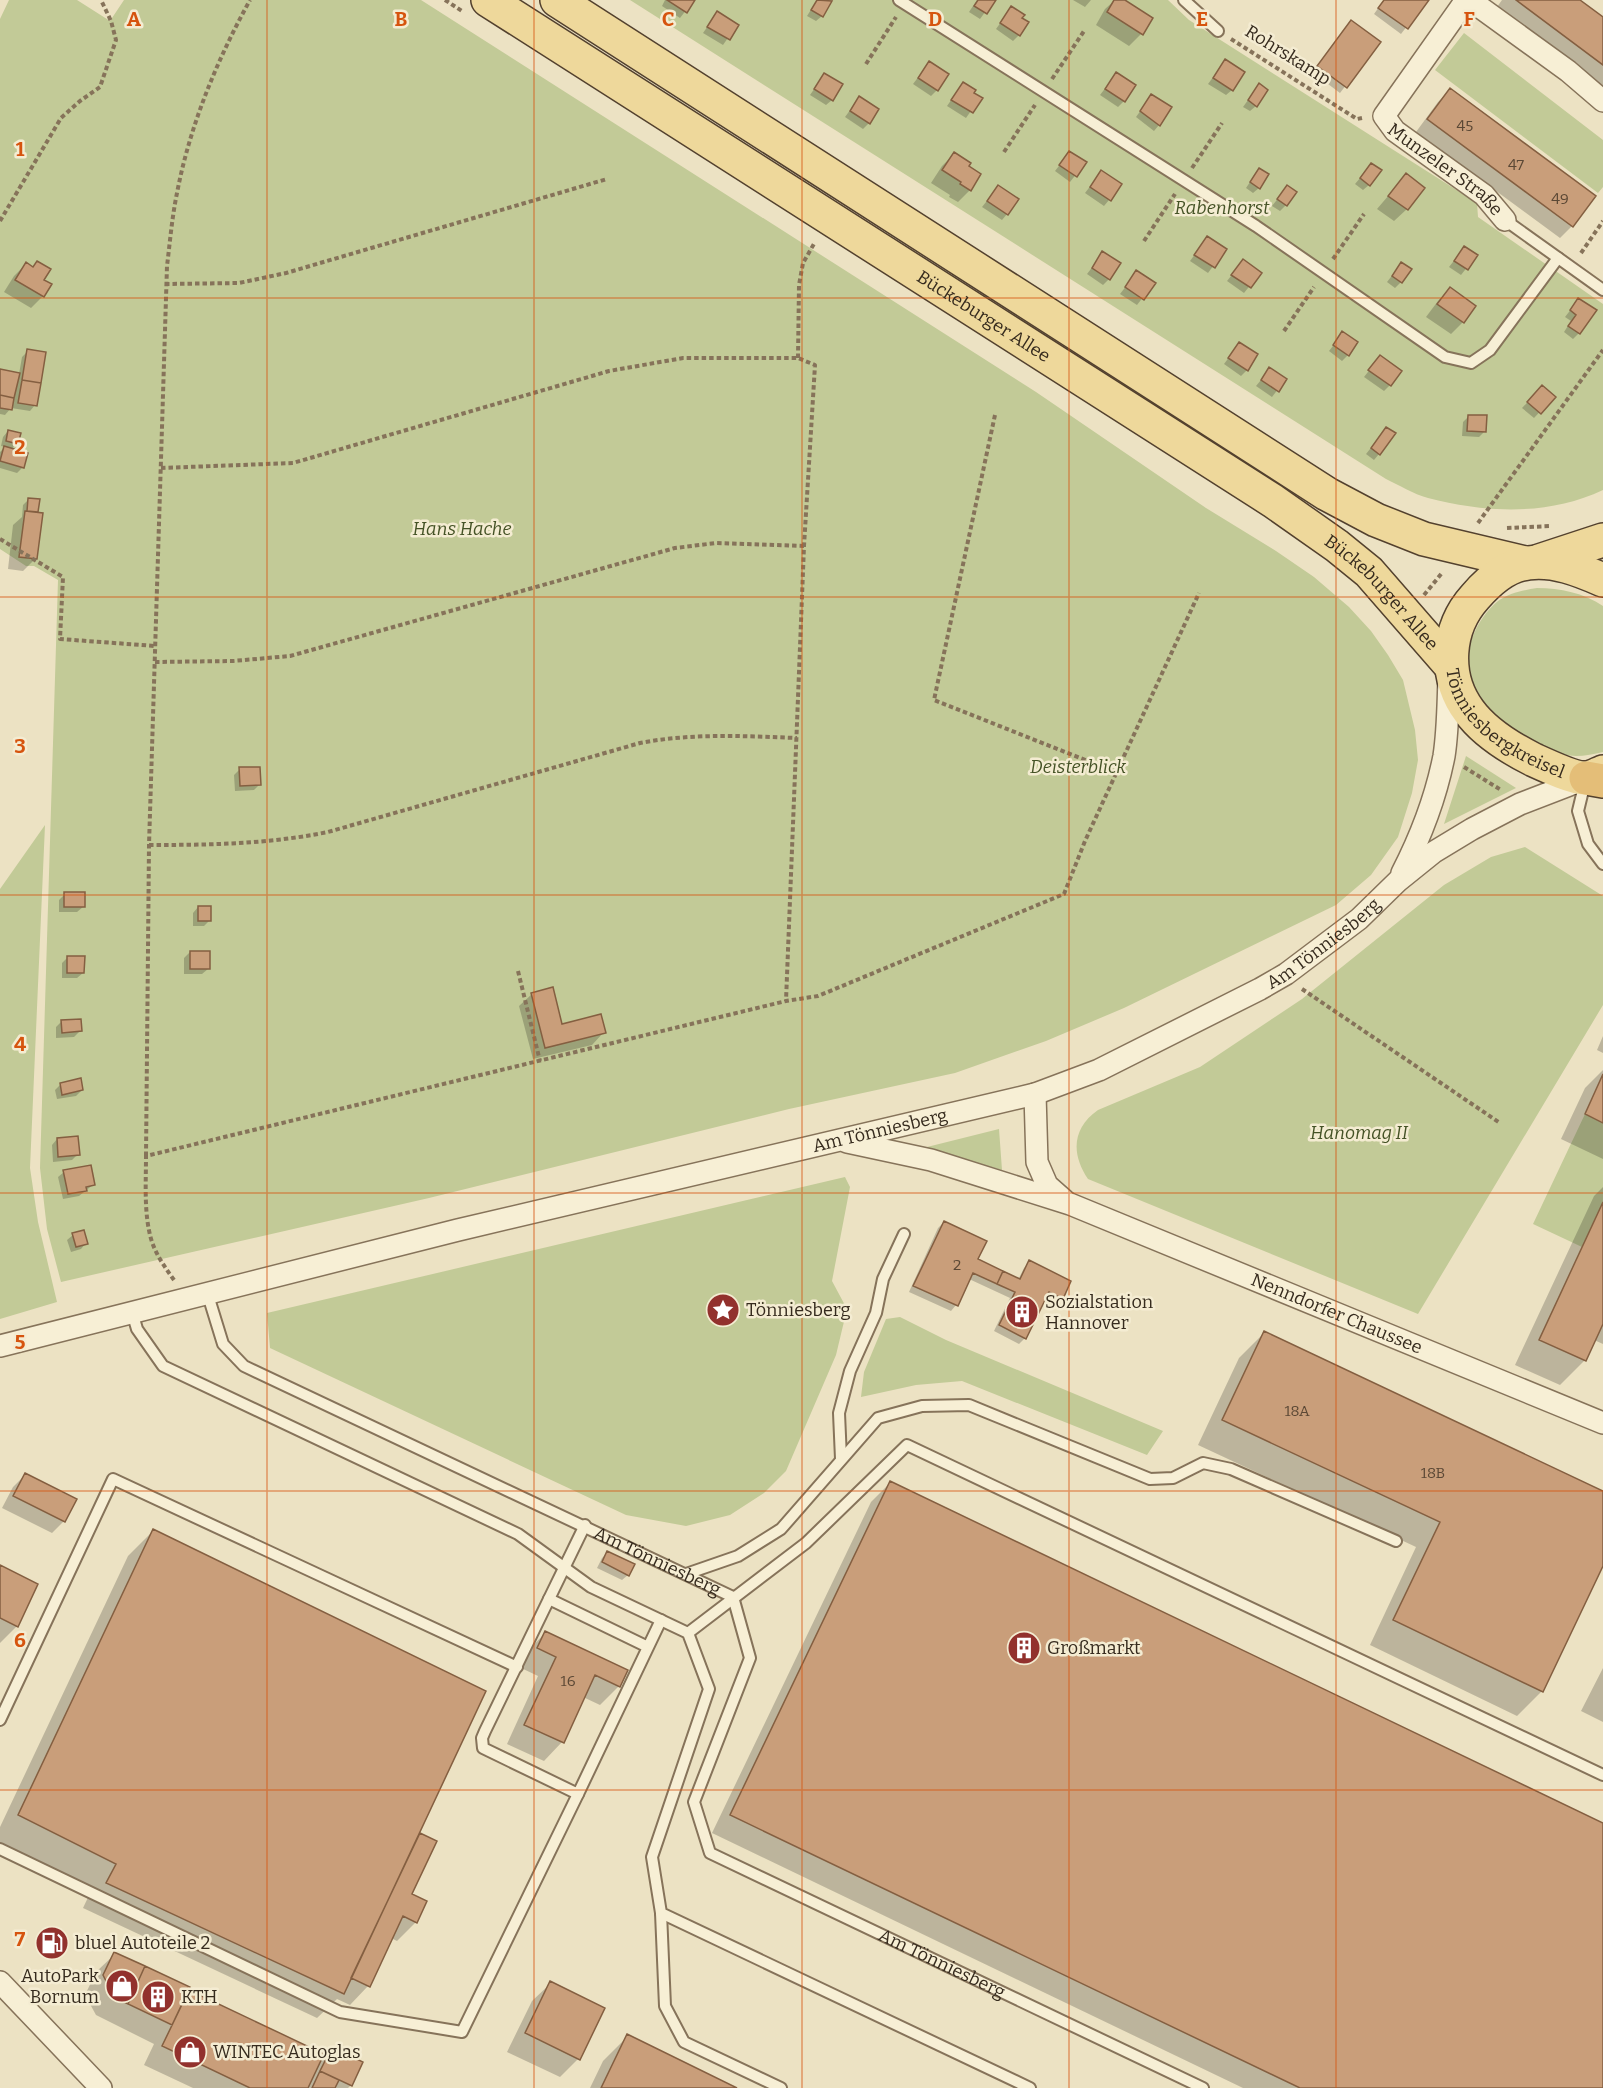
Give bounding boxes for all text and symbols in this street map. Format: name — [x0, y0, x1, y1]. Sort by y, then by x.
text: A — [127, 7, 142, 31]
text: B — [395, 7, 408, 31]
text: C — [662, 7, 674, 31]
text: D — [928, 7, 942, 31]
text: E — [1196, 7, 1208, 31]
text: F — [1463, 7, 1475, 31]
street label: Rohrskamp — [1241, 20, 1335, 90]
house number: 45 — [1457, 117, 1473, 135]
street label: Munzeler Straße — [1383, 118, 1508, 220]
text: 1 — [16, 137, 25, 161]
house number: 47 — [1508, 156, 1525, 174]
house number: 49 — [1551, 190, 1569, 208]
park label: Rabenhorst — [1175, 197, 1270, 219]
street label: Bückeburger Allee — [913, 266, 1054, 367]
text: 2 — [14, 435, 26, 459]
park label: Hans Hache — [413, 518, 512, 540]
street label: Bückeburger Allee — [1320, 530, 1443, 655]
street label: Tönniesbergkreisel — [1441, 667, 1568, 783]
text: 3 — [14, 734, 26, 758]
park label: Deisterblick — [1030, 756, 1126, 778]
street label: Am Tönniesberg — [1263, 893, 1385, 994]
text: 4 — [14, 1032, 26, 1056]
street label: Am Tönniesberg — [810, 1104, 950, 1157]
park label: Hanomag II — [1310, 1122, 1409, 1144]
house number: 2 — [953, 1256, 961, 1274]
street label: Nenndorfer Chaussee — [1248, 1269, 1426, 1359]
place label: Sozialstation Hannover — [1045, 1291, 1154, 1334]
place icon: Tönniesberg — [705, 1292, 741, 1328]
building icon: Sozialstation Hannover — [1004, 1294, 1040, 1330]
place label: Tönniesberg — [746, 1299, 851, 1321]
text: 5 — [15, 1330, 26, 1354]
house number: 18A — [1284, 1402, 1310, 1420]
house number: 18B — [1421, 1464, 1445, 1482]
street label: Am Tönniesberg — [590, 1522, 724, 1601]
text: 6 — [14, 1628, 26, 1652]
building icon: Großmarkt — [1006, 1630, 1042, 1666]
place label: Großmarkt — [1047, 1637, 1141, 1659]
house number: 16 — [561, 1672, 576, 1690]
street label: Am Tönniesberg — [875, 1924, 1009, 2003]
fuel station icon: bluel Autoteile 2 — [34, 1925, 70, 1961]
text: 7 — [15, 1927, 26, 1951]
place label: bluel Autoteile 2 — [75, 1932, 210, 1954]
place label: AutoPark Bornum — [21, 1965, 100, 2008]
shop icon: AutoPark Bornum — [104, 1968, 140, 2004]
building icon: KTH — [140, 1979, 176, 2015]
place label: KTH — [181, 1986, 217, 2008]
shop icon: WINTEC Autoglas — [172, 2034, 208, 2070]
place label: WINTEC Autoglas — [213, 2041, 361, 2063]

